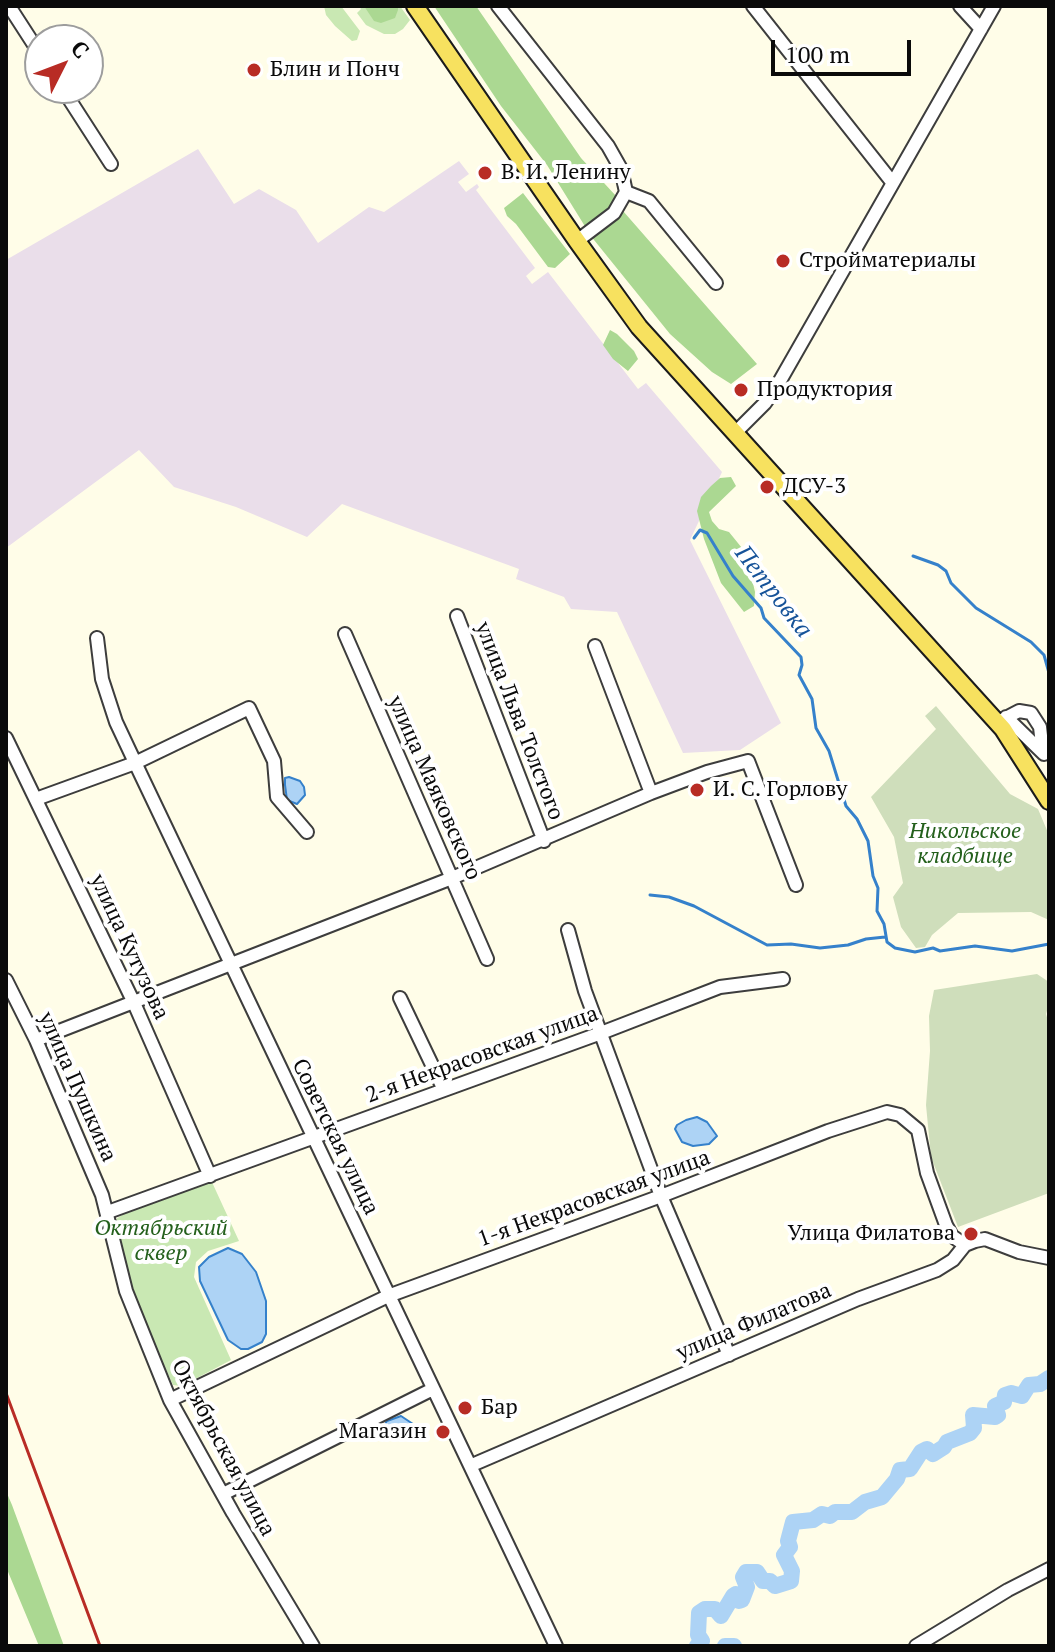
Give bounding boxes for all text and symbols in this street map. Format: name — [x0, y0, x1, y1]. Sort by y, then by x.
north arrow — [24, 24, 104, 104]
scale bar — [775, 24, 915, 74]
text: С — [65, 34, 96, 64]
text: 100 m — [785, 38, 850, 70]
place label: Блин и Понч — [270, 57, 400, 83]
marker: Блин и Понч — [245, 61, 263, 79]
place label: В. И. Ленину — [501, 160, 631, 186]
marker: В. И. Ленину — [476, 164, 494, 182]
place label: Стройматериалы — [799, 248, 976, 274]
marker: Стройматериалы — [774, 252, 792, 270]
place label: Продуктория — [757, 377, 893, 403]
marker: Продуктория — [732, 381, 750, 399]
place label: ДСУ-3 — [783, 474, 846, 500]
marker: ДСУ-3 — [758, 478, 776, 496]
water label: Петровка — [728, 540, 818, 644]
street label: улица Льва Толстого — [469, 618, 569, 824]
street label: улица Маяковского — [381, 692, 487, 884]
place label: И. С. Горлову — [713, 777, 847, 803]
marker: И. С. Горлову — [688, 781, 706, 799]
park label: Никольское кладбище — [909, 819, 1021, 870]
street label: улица Кутузова — [84, 870, 174, 1024]
street label: 2-я Некрасовская улица — [362, 1001, 602, 1109]
street label: улица Пушкина — [32, 1008, 122, 1166]
street label: Советская улица — [286, 1055, 384, 1219]
street label: 1-я Некрасовская улица — [474, 1145, 714, 1253]
park label: Октябрьский сквер — [94, 1216, 228, 1268]
place label: Улица Филатова — [788, 1221, 955, 1247]
marker: Улица Филатова — [962, 1225, 980, 1243]
street label: улица Филатова — [673, 1278, 835, 1366]
street label: Октябрьская улица — [165, 1355, 281, 1541]
place label: Бар — [481, 1395, 518, 1421]
marker: Бар — [456, 1399, 474, 1417]
place label: Магазин — [339, 1419, 427, 1445]
marker: Магазин — [434, 1423, 452, 1441]

